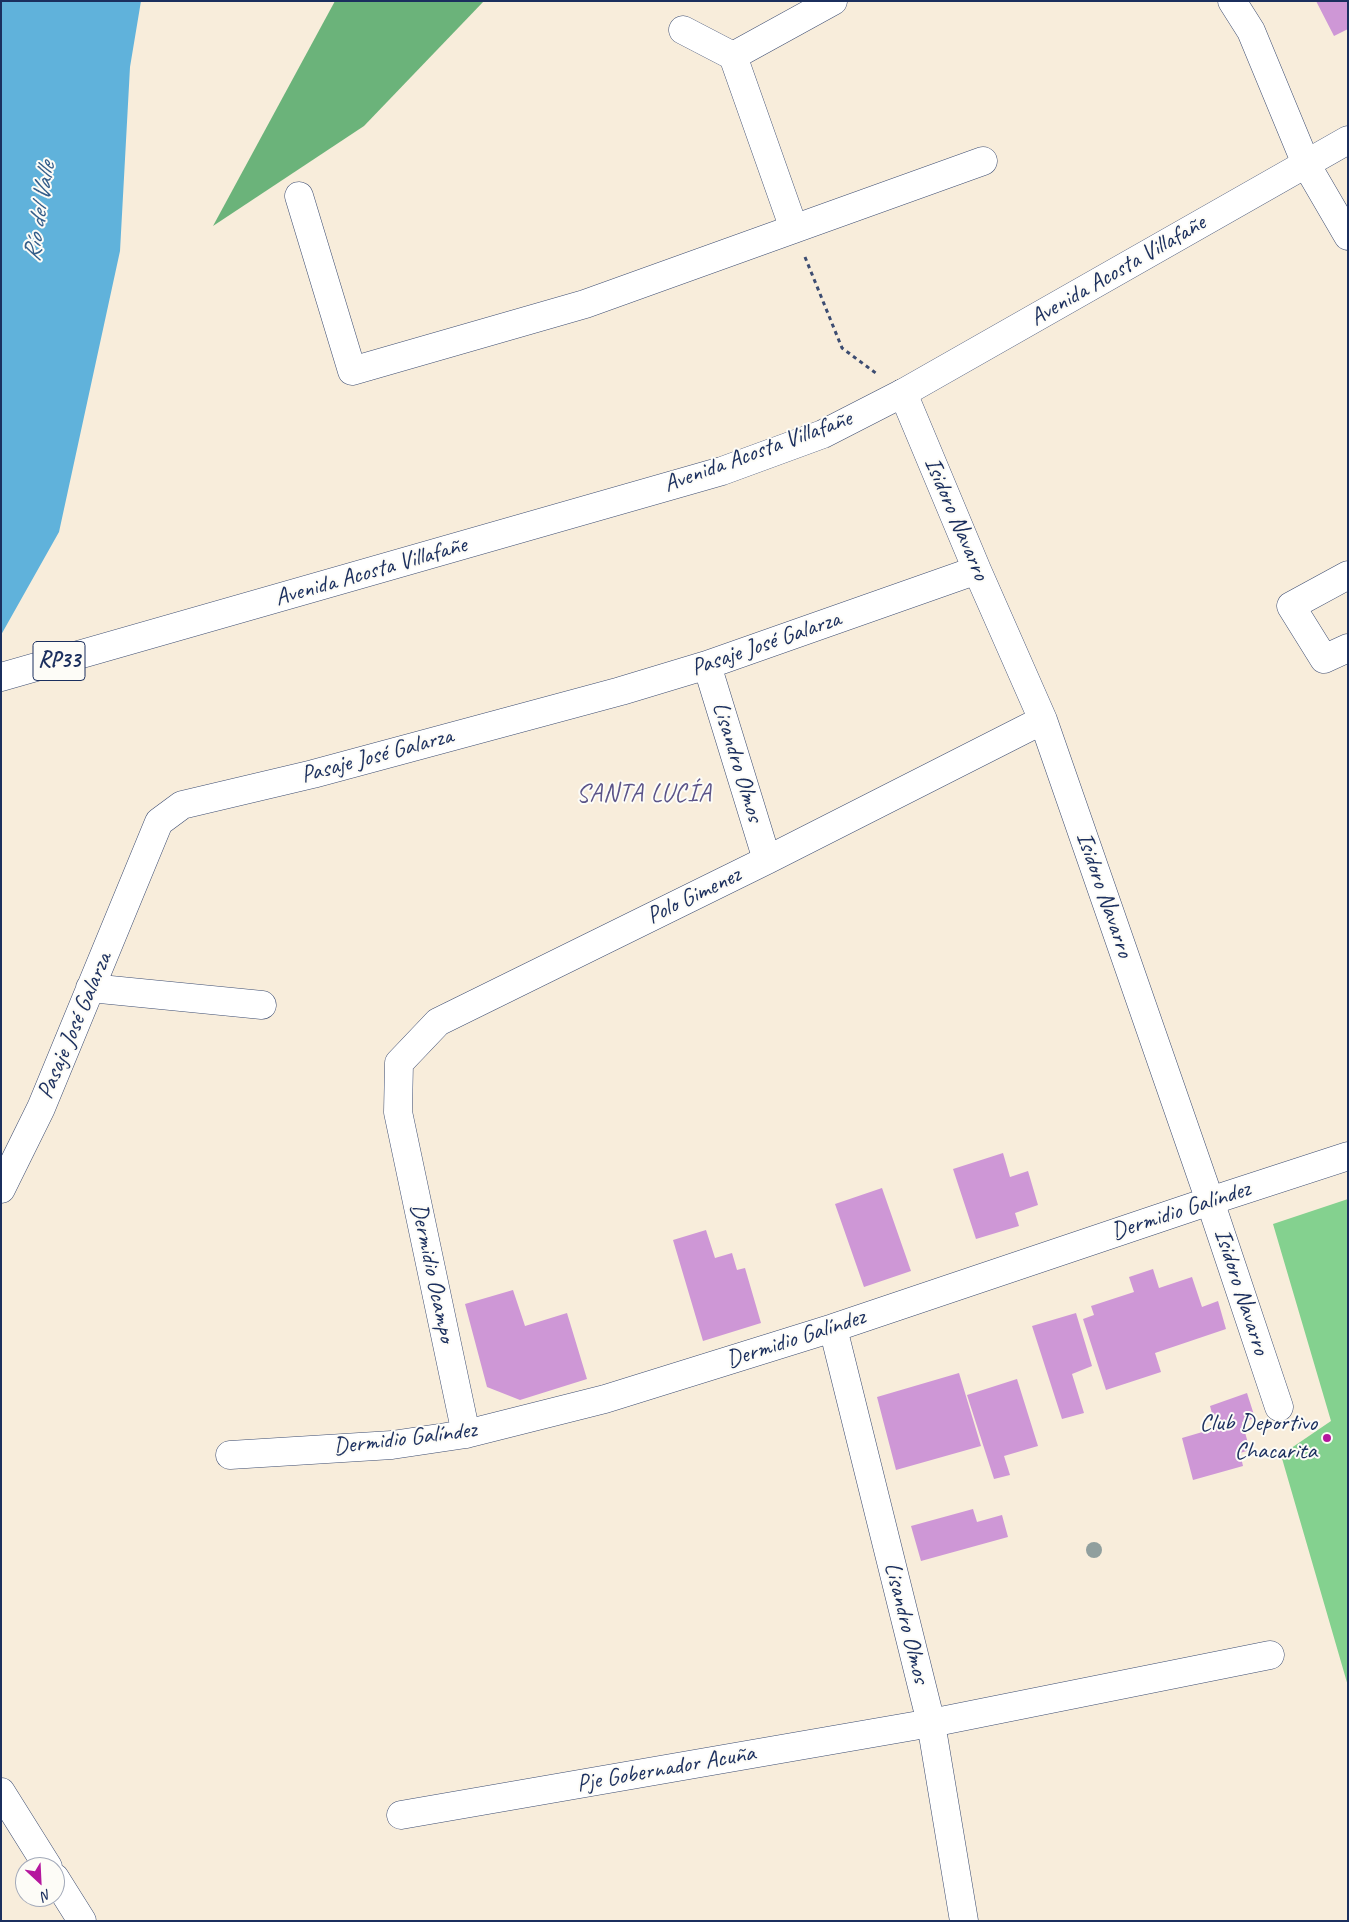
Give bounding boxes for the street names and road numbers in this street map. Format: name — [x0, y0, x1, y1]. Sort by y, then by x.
street label: Avenida Acosta Villafañe — [1025, 209, 1211, 333]
street label: Avenida Acosta Villafañe — [660, 405, 856, 499]
street label: Isidoro Navarro — [917, 453, 995, 585]
street label: Avenida Acosta Villafañe — [272, 531, 470, 613]
street label: Pasaje José Galarza — [687, 605, 845, 683]
road number: RP33 — [33, 641, 85, 680]
street label: Lisandro Olmos — [705, 699, 769, 825]
street label: Pasaje José Galarza — [298, 722, 456, 790]
street label: Isidoro Navarro — [1069, 829, 1139, 961]
street label: Polo Gimenez — [642, 861, 746, 931]
street label: Pasaje José Galarza — [31, 948, 119, 1104]
street label: Dermidio Galíndez — [1108, 1175, 1254, 1247]
street label: Dermidio Ocampo — [403, 1201, 461, 1345]
street label: Isidoro Navarro — [1207, 1225, 1275, 1359]
street label: Dermidio Galíndez — [723, 1303, 869, 1375]
street label: Dermidio Galíndez — [332, 1416, 478, 1462]
street label: Lisandro Olmos — [877, 1560, 935, 1686]
street label: Pje Gobernador Acuña — [574, 1739, 758, 1799]

